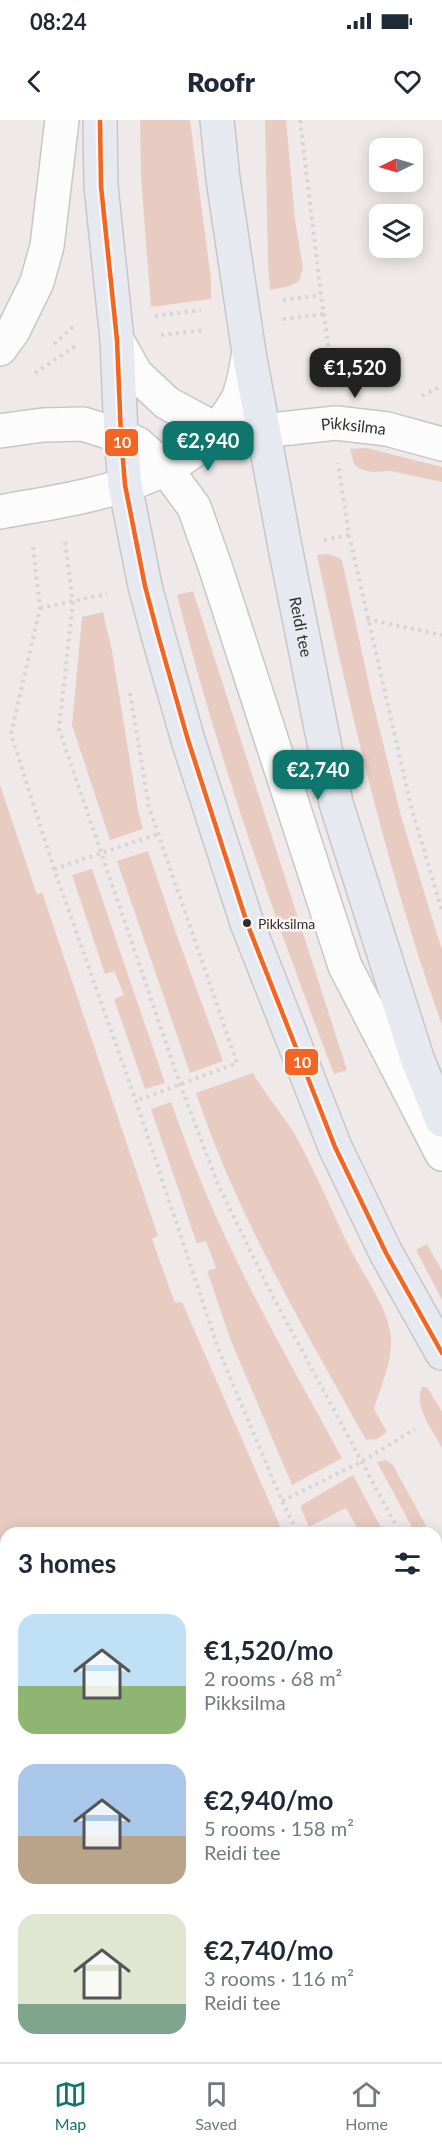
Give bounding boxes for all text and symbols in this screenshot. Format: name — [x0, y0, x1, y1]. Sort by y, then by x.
text: 08:24 — [30, 8, 87, 35]
icon: back — [18, 65, 51, 98]
text: Roofr — [187, 65, 255, 98]
icon: heart — [391, 65, 424, 98]
north arrow — [369, 138, 423, 192]
map controls — [369, 138, 423, 258]
button: layers — [369, 204, 423, 258]
pin: €1,520 — [306, 348, 404, 399]
text: €1,520 — [324, 355, 386, 379]
street label: Pikksilma — [320, 413, 387, 438]
pin: €2,940 — [159, 421, 257, 472]
line badge: 10 — [104, 428, 139, 457]
text: €2,940 — [177, 428, 239, 452]
text: 10 — [113, 432, 131, 451]
street label: Reidi tee — [286, 595, 317, 659]
pin: €2,740 — [269, 750, 367, 801]
text: €2,740 — [287, 757, 349, 781]
place label: Pikksilma — [258, 915, 315, 932]
marker: Pikksilma — [241, 917, 253, 929]
line badge: 10 — [284, 1048, 319, 1076]
text: 10 — [293, 1052, 311, 1071]
text: 3 homes — [18, 1547, 116, 1579]
icon: filters — [391, 1547, 424, 1580]
text: €1,520/mo — [204, 1634, 334, 1666]
icon: home — [66, 1638, 138, 1710]
text: 2 rooms · 68 m² — [204, 1666, 342, 1690]
text: Pikksilma — [204, 1690, 286, 1714]
text: €2,940/mo — [204, 1784, 334, 1816]
icon: home — [66, 1788, 138, 1860]
text: 5 rooms · 158 m² — [204, 1816, 354, 1840]
text: Reidi tee — [204, 1840, 281, 1864]
text: €2,740/mo — [204, 1934, 334, 1966]
icon: home — [66, 1938, 138, 2010]
text: 3 rooms · 116 m² — [204, 1966, 354, 1990]
text: Reidi tee — [204, 1990, 281, 2014]
tab: Map — [54, 2078, 87, 2133]
tab: Saved — [195, 2078, 237, 2133]
tab: Home — [345, 2078, 388, 2133]

